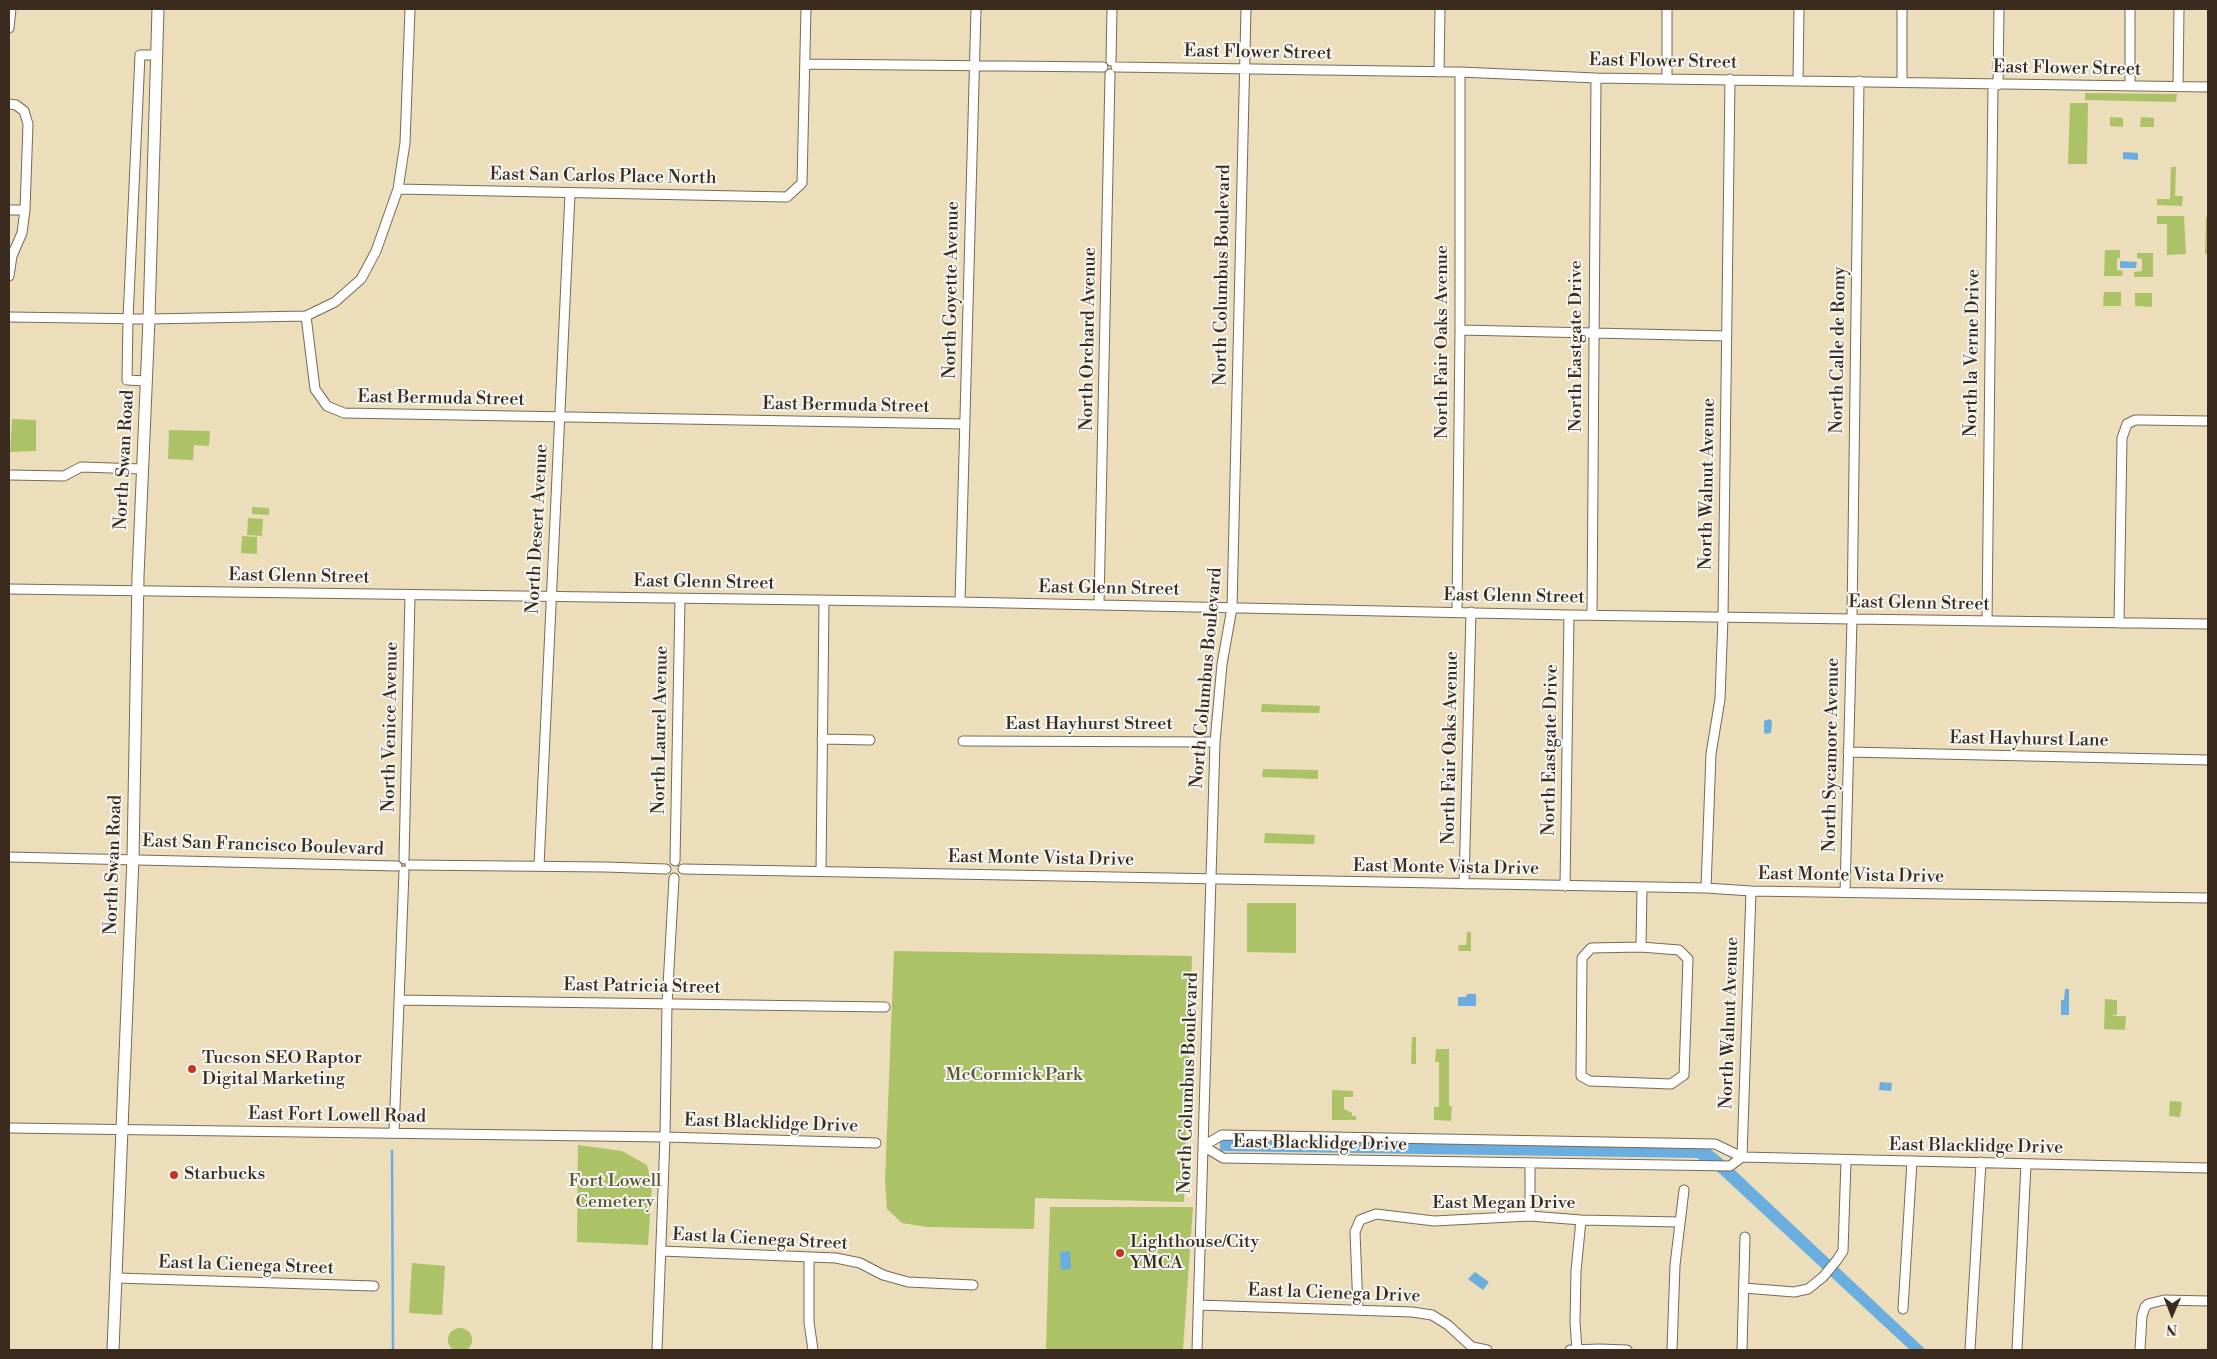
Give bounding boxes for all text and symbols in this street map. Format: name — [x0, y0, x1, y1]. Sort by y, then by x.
street label: East Flower Street — [1184, 41, 1332, 65]
street label: East Flower Street — [1589, 50, 1737, 74]
street label: East Flower Street — [1993, 57, 2141, 81]
street label: East San Carlos Place North — [489, 164, 717, 190]
street label: North Columbus Boulevard — [1210, 164, 1236, 386]
street label: North Goyette Avenue — [940, 201, 964, 379]
street label: North Fair Oaks Avenue — [1432, 245, 1454, 439]
street label: North Orchard Avenue — [1077, 247, 1101, 431]
street label: North Eastgate Drive — [1566, 260, 1588, 432]
street label: North Calle de Romy — [1827, 266, 1851, 434]
street label: North la Verne Drive — [1961, 269, 1985, 437]
street label: East Bermuda Street — [357, 387, 525, 411]
street label: North Swan Road — [111, 389, 139, 531]
street label: East Bermuda Street — [762, 394, 930, 418]
street label: North Walnut Avenue — [1696, 398, 1720, 570]
street label: North Desert Avenue — [523, 443, 553, 615]
street label: East Glenn Street — [228, 565, 370, 589]
street label: North Columbus Boulevard — [1187, 567, 1227, 789]
street label: East Glenn Street — [633, 571, 775, 595]
street label: East Glenn Street — [1038, 577, 1180, 601]
street label: East Glenn Street — [1443, 585, 1585, 609]
street label: East Glenn Street — [1848, 592, 1990, 616]
street label: North Venice Avenue — [379, 641, 403, 813]
street label: North Laurel Avenue — [649, 645, 673, 815]
street label: North Fair Oaks Avenue — [1439, 651, 1463, 845]
street label: North Sycamore Avenue — [1820, 657, 1844, 853]
street label: North Eastgate Drive — [1539, 664, 1563, 836]
street label: East Hayhurst Street — [1005, 714, 1173, 736]
street label: East Hayhurst Lane — [1949, 728, 2109, 752]
street label: North Swan Road — [101, 794, 127, 936]
street label: East San Francisco Boulevard — [142, 831, 384, 861]
street label: East Monte Vista Drive — [948, 847, 1134, 871]
street label: East Monte Vista Drive — [1353, 856, 1539, 880]
street label: East Monte Vista Drive — [1758, 864, 1944, 888]
street label: North Walnut Avenue — [1716, 936, 1744, 1110]
street label: North Columbus Boulevard — [1174, 972, 1204, 1194]
street label: East Patricia Street — [563, 975, 721, 999]
place label: Tucson SEO Raptor Digital Marketing — [202, 1048, 362, 1090]
marker: Tucson SEO Raptor Digital Marketing — [186, 1063, 198, 1075]
park label: McCormick Park — [946, 1065, 1082, 1087]
street label: East Fort Lowell Road — [248, 1104, 426, 1128]
street label: East Blacklidge Drive — [683, 1110, 859, 1138]
street label: East Blacklidge Drive — [1233, 1132, 1407, 1156]
street label: East Blacklidge Drive — [1889, 1135, 2063, 1159]
place label: Starbucks — [184, 1164, 265, 1186]
marker: Starbucks — [168, 1169, 180, 1181]
park label: Fort Lowell Cemetery — [569, 1171, 661, 1214]
street label: East Megan Drive — [1432, 1193, 1576, 1215]
street label: East la Cienega Street — [672, 1225, 848, 1255]
place label: Lighthouse/City YMCA — [1130, 1232, 1259, 1274]
marker: Lighthouse/City YMCA — [1114, 1247, 1126, 1259]
street label: East la Cienega Street — [158, 1252, 334, 1280]
street label: East la Cienega Drive — [1247, 1280, 1421, 1308]
north arrow — [2147, 1289, 2197, 1339]
text: N — [2166, 1320, 2177, 1338]

